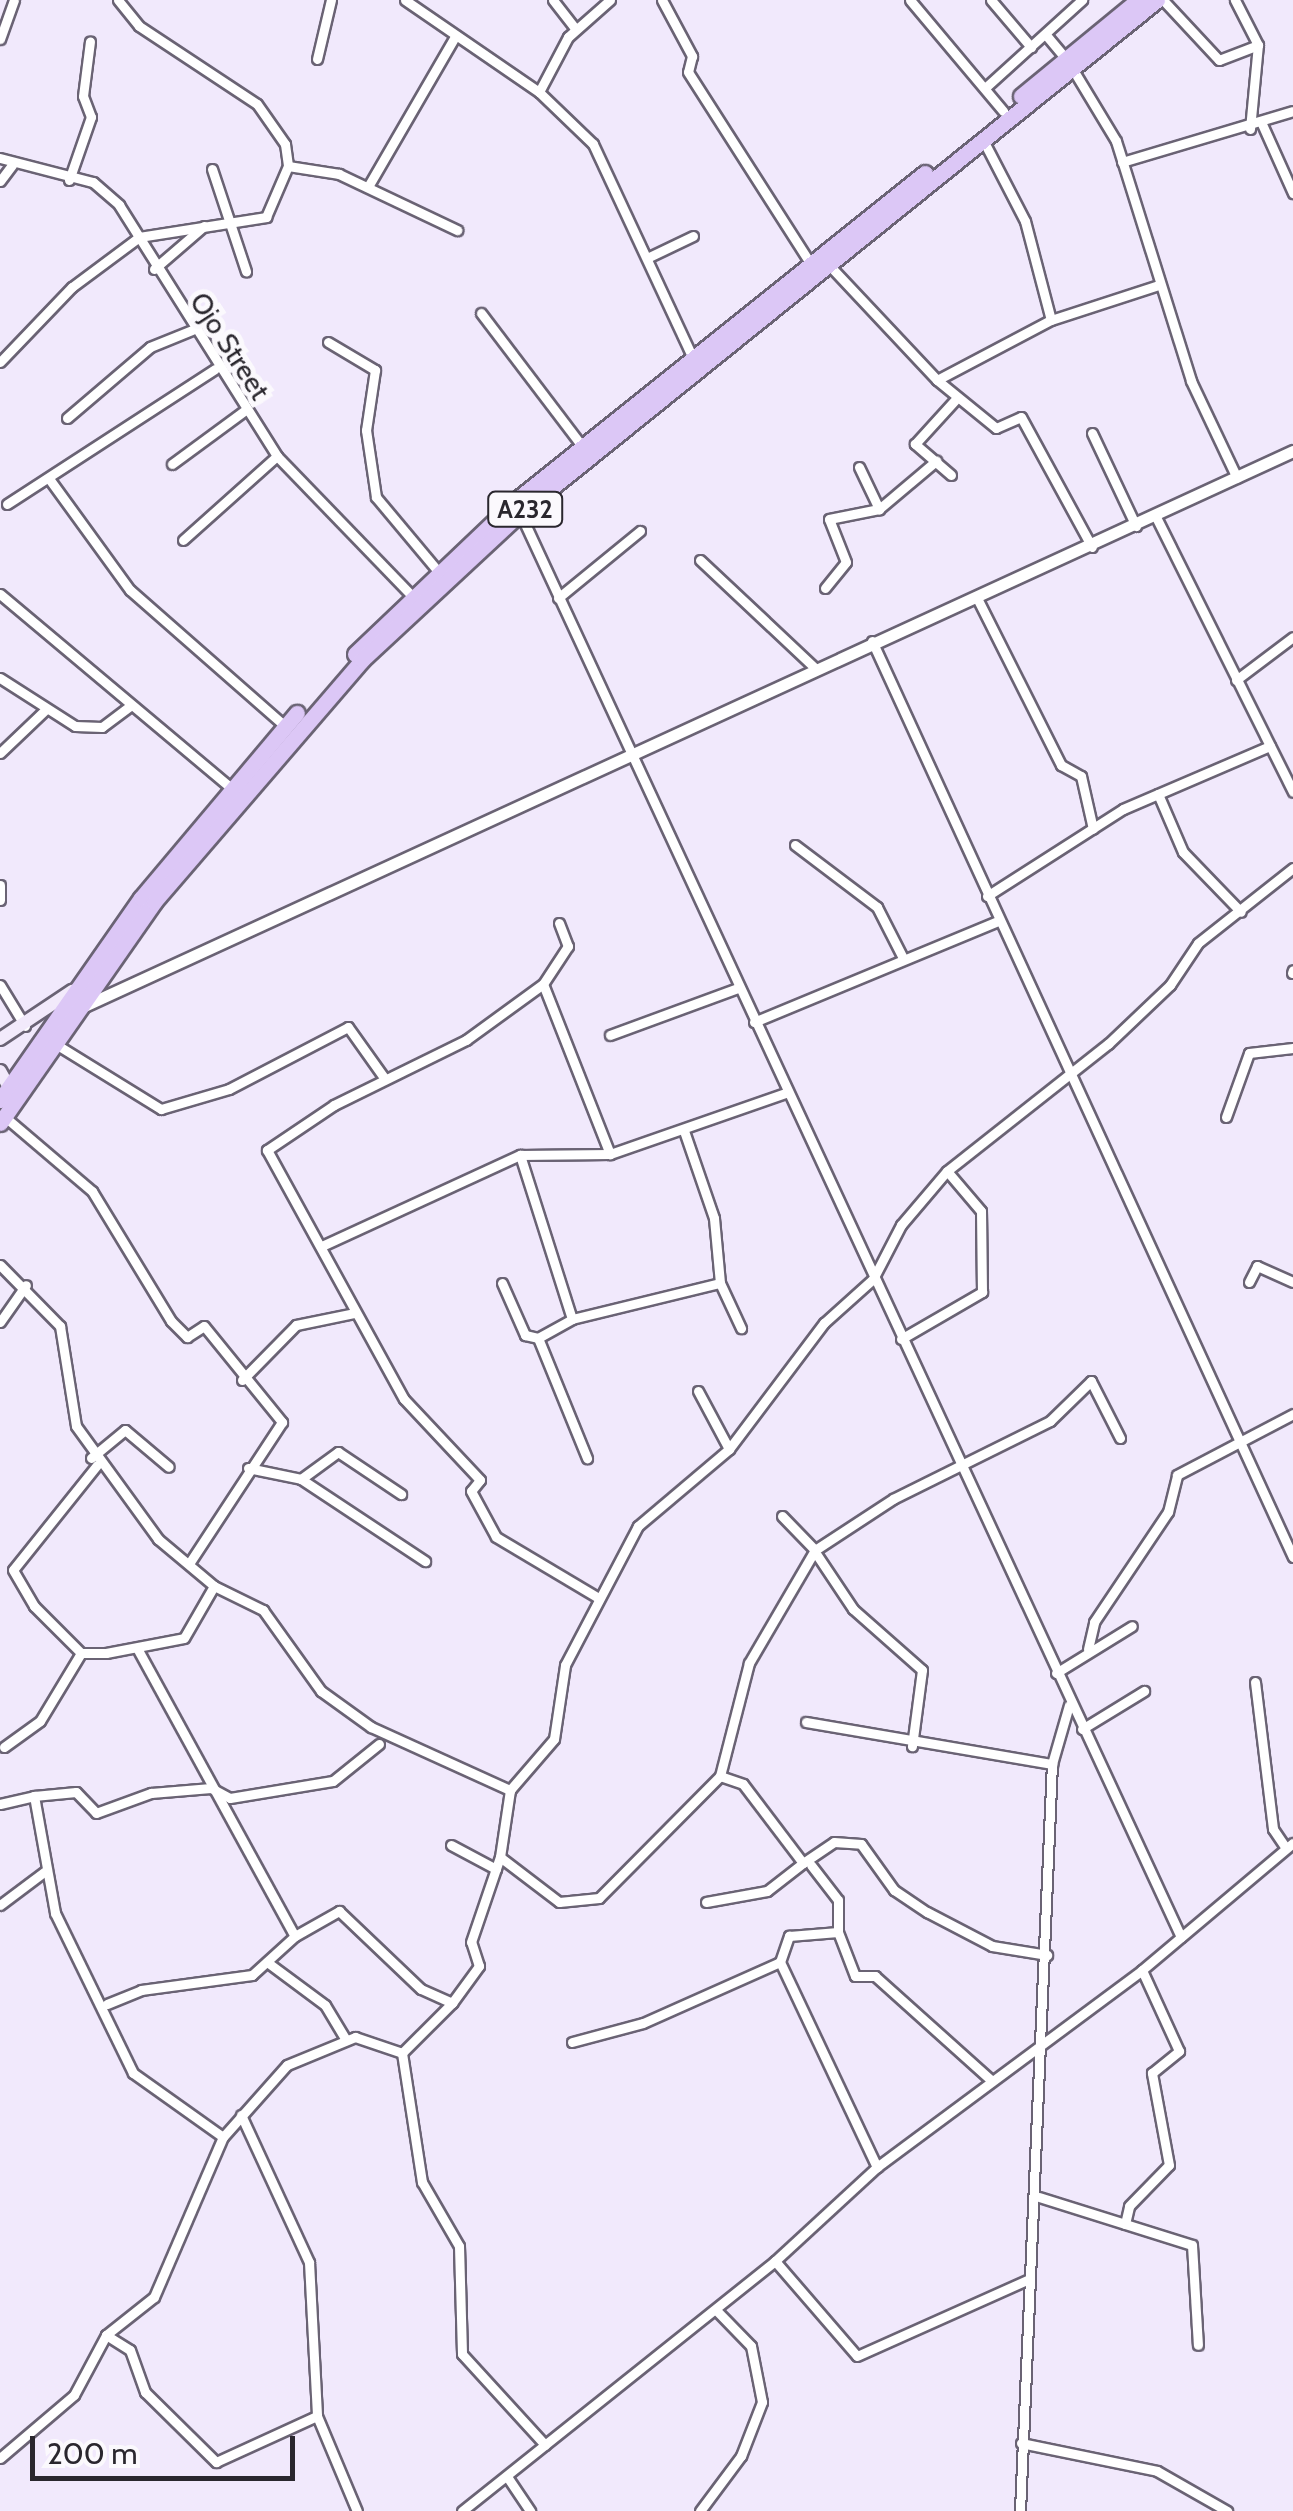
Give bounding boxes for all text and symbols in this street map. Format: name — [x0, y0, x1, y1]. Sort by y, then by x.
street label: Ojo Street — [183, 286, 277, 406]
road number: A232 — [485, 489, 565, 529]
scale bar — [35, 2416, 300, 2478]
text: 200 m — [47, 2435, 138, 2472]

